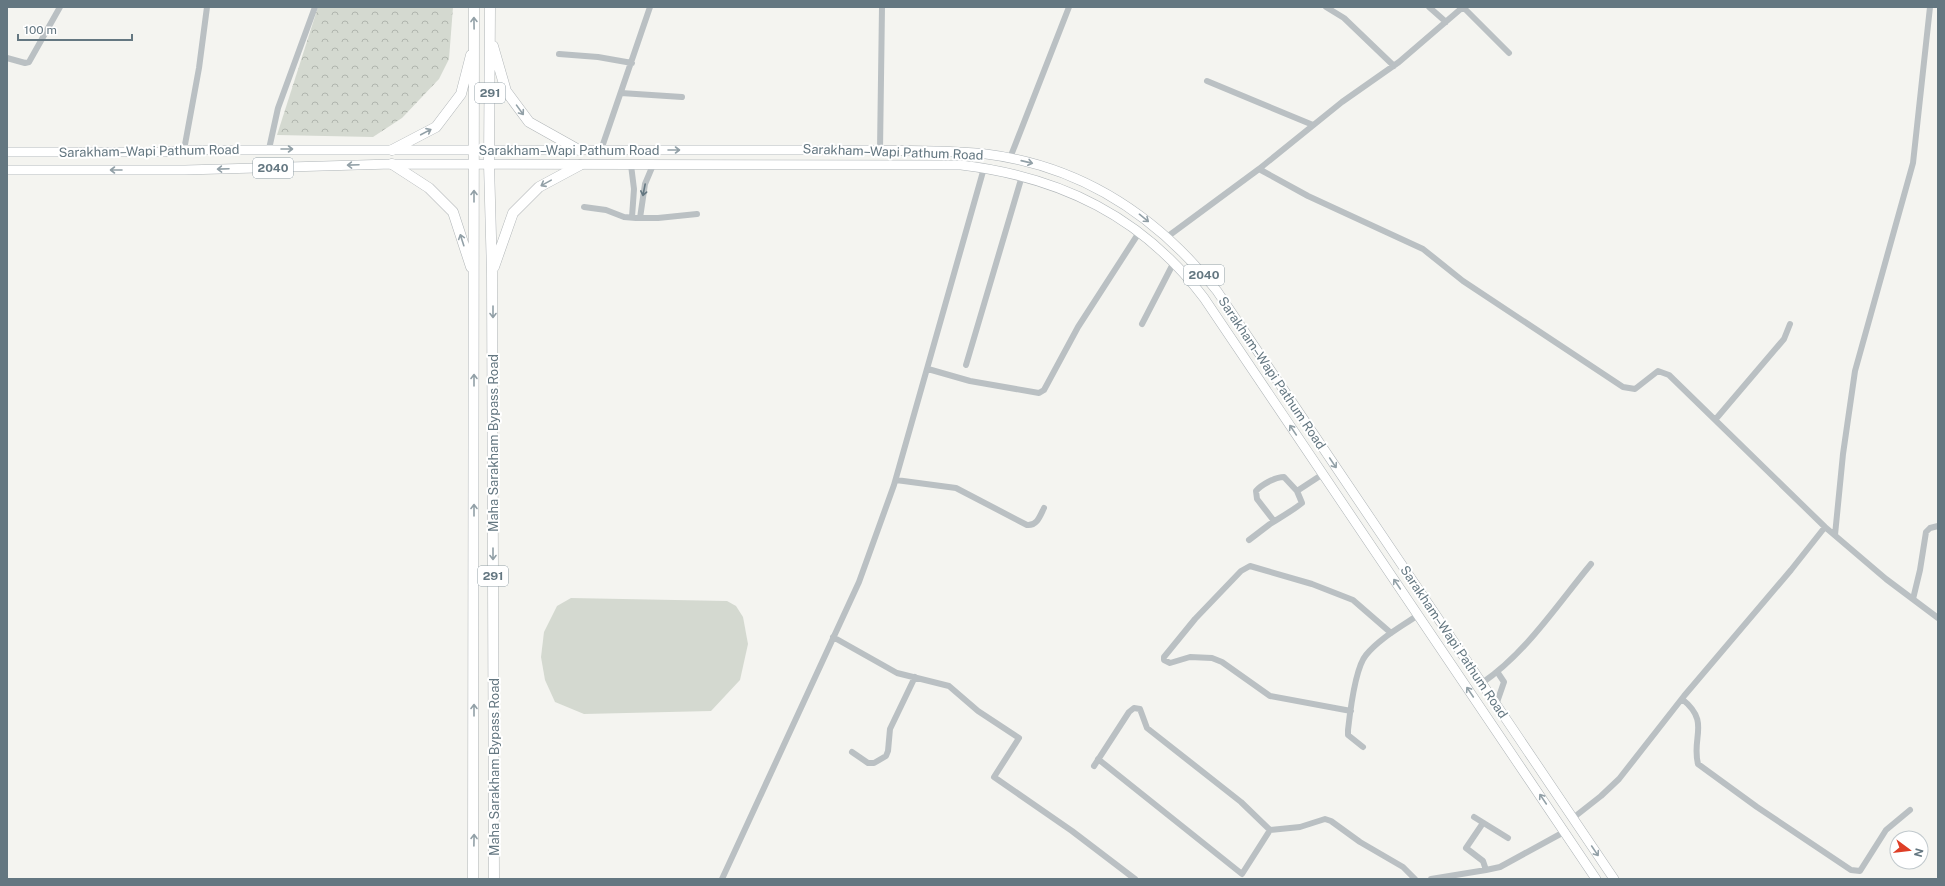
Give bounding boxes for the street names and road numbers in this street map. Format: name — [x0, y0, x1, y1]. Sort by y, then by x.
road number: 291 — [475, 83, 505, 103]
street label: Sarakham–Wapi Pathum Road — [802, 141, 984, 163]
street label: Sarakham–Wapi Pathum Road — [58, 142, 240, 160]
street label: Sarakham–Wapi Pathum Road — [479, 143, 659, 158]
road number: 2040 — [253, 158, 293, 178]
road number: 2040 — [1184, 265, 1224, 285]
street label: Sarakham–Wapi Pathum Road — [1215, 294, 1329, 452]
street label: Maha Sarakham Bypass Road — [486, 354, 501, 532]
street label: Sarakham–Wapi Pathum Road — [1397, 563, 1511, 721]
road number: 291 — [478, 566, 508, 586]
street label: Maha Sarakham Bypass Road — [487, 678, 502, 856]

